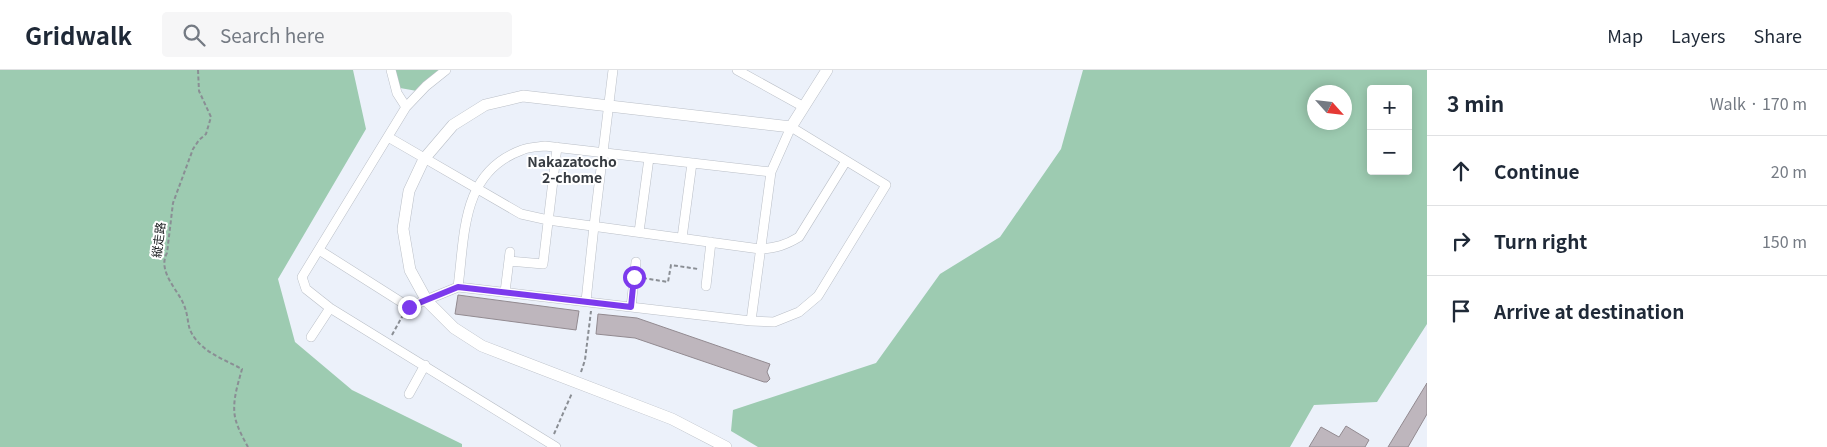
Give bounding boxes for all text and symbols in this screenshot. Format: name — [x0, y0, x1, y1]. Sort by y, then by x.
search box — [162, 12, 512, 57]
text: Gridwalk — [25, 17, 132, 52]
icon: search — [180, 21, 208, 49]
text: Search here — [220, 21, 324, 48]
text: Map — [1607, 22, 1643, 48]
text: Layers — [1671, 22, 1726, 48]
text: Share — [1754, 22, 1802, 48]
north arrow — [1307, 85, 1352, 130]
map controls — [1367, 85, 1412, 175]
button: + — [1367, 85, 1412, 130]
text: 3 min — [1447, 88, 1504, 118]
text: Walk · 170 m — [1710, 91, 1807, 115]
button: − — [1367, 130, 1412, 175]
district label: Nakazatocho 2-chome — [527, 151, 617, 187]
icon: ahead — [1447, 157, 1475, 185]
text: Continue — [1494, 157, 1580, 184]
text: 20 m — [1771, 159, 1807, 183]
street label: 縦走路 — [147, 221, 168, 259]
icon: right — [1447, 227, 1475, 255]
text: Turn right — [1494, 227, 1587, 254]
text: 150 m — [1762, 229, 1807, 253]
route start — [623, 266, 646, 289]
route end — [398, 296, 421, 319]
icon: arrive — [1447, 297, 1475, 325]
text: Arrive at destination — [1494, 297, 1684, 324]

